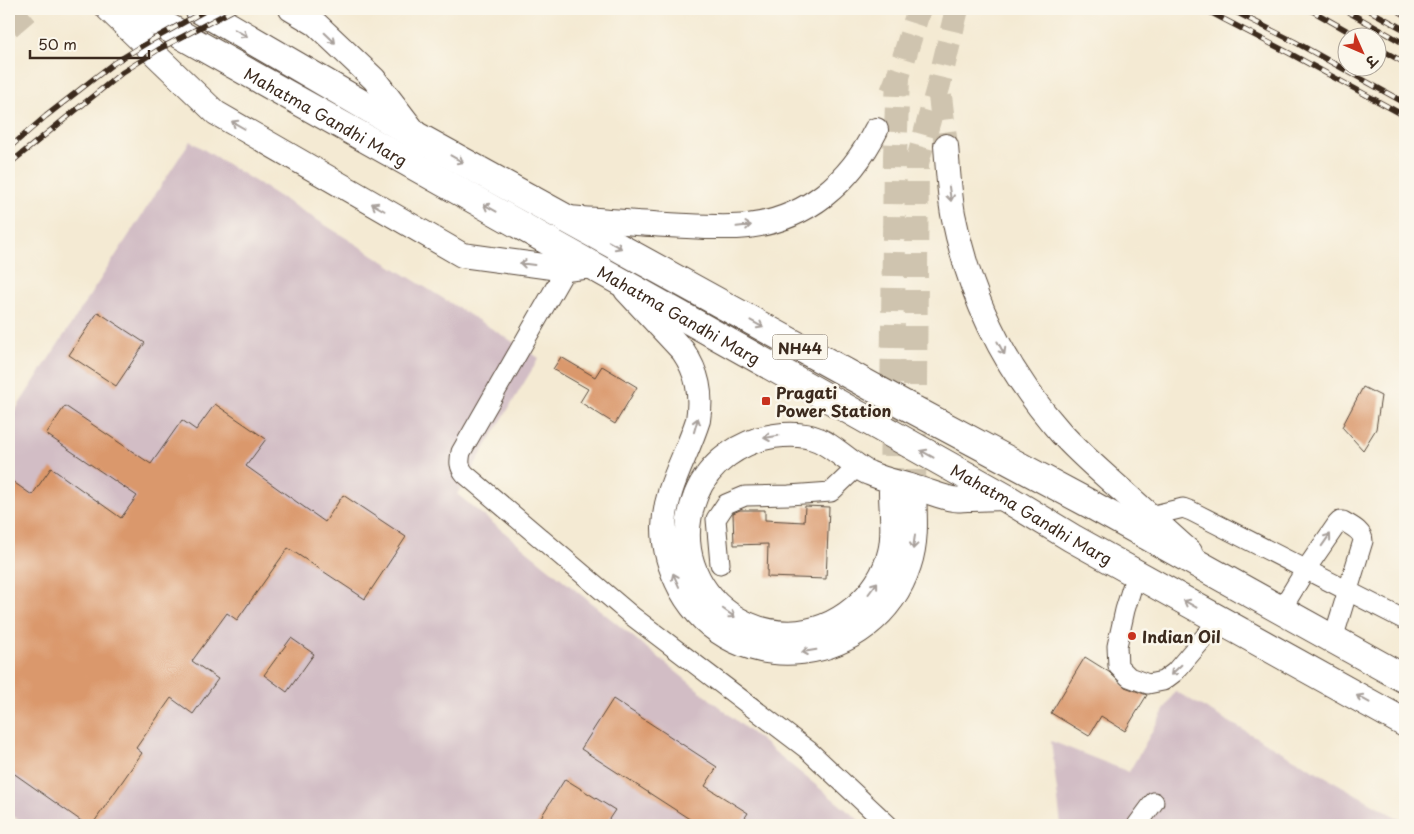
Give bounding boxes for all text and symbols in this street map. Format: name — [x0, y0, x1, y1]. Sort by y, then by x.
scale bar — [30, 28, 149, 60]
north arrow — [1336, 28, 1386, 78]
one-way arrow — [233, 29, 248, 39]
text: 50 m — [38, 32, 77, 55]
one-way arrow — [324, 32, 337, 44]
text: उ — [1360, 49, 1384, 73]
street label: Mahatma Gandhi Marg — [240, 61, 412, 172]
one-way arrow — [231, 120, 245, 130]
one-way arrow — [450, 154, 465, 164]
one-way arrow — [946, 186, 956, 202]
one-way arrow — [371, 202, 386, 212]
one-way arrow — [482, 203, 497, 213]
one-way arrow — [736, 221, 752, 231]
one-way arrow — [607, 241, 622, 251]
one-way arrow — [520, 259, 536, 269]
street label: Mahatma Gandhi Marg — [593, 259, 765, 370]
one-way arrow — [750, 319, 765, 329]
road number: NH44 — [772, 334, 828, 360]
one-way arrow — [996, 340, 1006, 355]
place label: Pragati Power Station — [776, 380, 891, 422]
marker: Pragati Power Station — [760, 395, 772, 407]
one-way arrow — [692, 418, 701, 434]
one-way arrow — [763, 432, 779, 442]
one-way arrow — [920, 449, 935, 458]
street label: Mahatma Gandhi Marg — [946, 457, 1117, 570]
one-way arrow — [1321, 533, 1331, 547]
one-way arrow — [909, 534, 919, 550]
one-way arrow — [671, 573, 681, 588]
one-way arrow — [867, 582, 878, 595]
one-way arrow — [1183, 598, 1197, 608]
one-way arrow — [722, 608, 735, 619]
place label: Indian Oil — [1142, 624, 1221, 648]
marker: Indian Oil — [1126, 630, 1138, 642]
one-way arrow — [801, 647, 817, 657]
one-way arrow — [1170, 664, 1182, 676]
one-way arrow — [1356, 694, 1370, 704]

